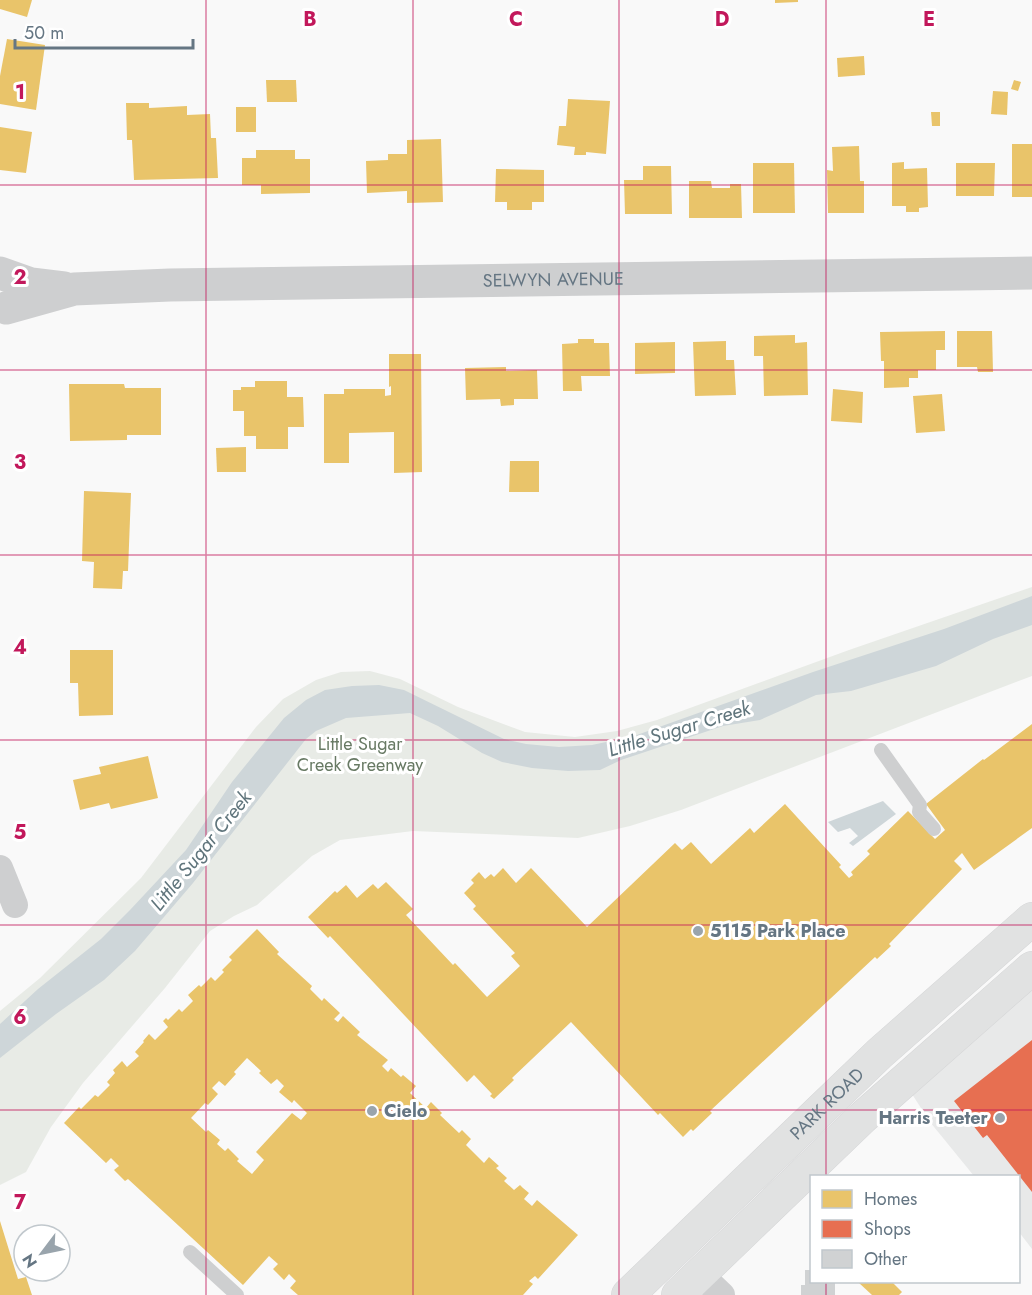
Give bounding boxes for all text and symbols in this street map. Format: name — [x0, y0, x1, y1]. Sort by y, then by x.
text: B — [303, 5, 317, 34]
text: C — [509, 5, 523, 34]
text: D — [715, 5, 729, 34]
text: E — [923, 5, 935, 34]
scale bar — [15, 12, 194, 50]
text: 50 m — [24, 20, 64, 46]
text: 1 — [15, 78, 25, 107]
text: 2 — [13, 263, 27, 292]
street label: SELWYN AVENUE — [483, 266, 624, 294]
text: 3 — [14, 448, 26, 477]
text: 4 — [13, 633, 27, 662]
water label: Little Sugar Creek — [604, 693, 755, 764]
park label: Little Sugar Creek Greenway — [297, 731, 423, 778]
water label: Little Sugar Creek — [143, 783, 260, 917]
text: 5 — [14, 818, 27, 847]
place label: 5115 Park Place — [710, 918, 846, 944]
marker: 5115 Park Place — [691, 924, 705, 938]
text: 6 — [13, 1003, 27, 1032]
street label: PARK ROAD — [784, 1062, 870, 1146]
place label: Cielo — [384, 1098, 428, 1124]
marker: Cielo — [365, 1104, 379, 1118]
place label: Harris Teeter — [878, 1105, 989, 1131]
marker: Harris Teeter — [993, 1111, 1007, 1125]
legend — [810, 1175, 1020, 1283]
text: Homes — [864, 1186, 917, 1212]
text: 7 — [14, 1188, 27, 1217]
text: Shops — [864, 1216, 911, 1242]
north arrow — [12, 1223, 72, 1283]
text: Other — [864, 1246, 908, 1272]
text: N — [17, 1249, 43, 1272]

